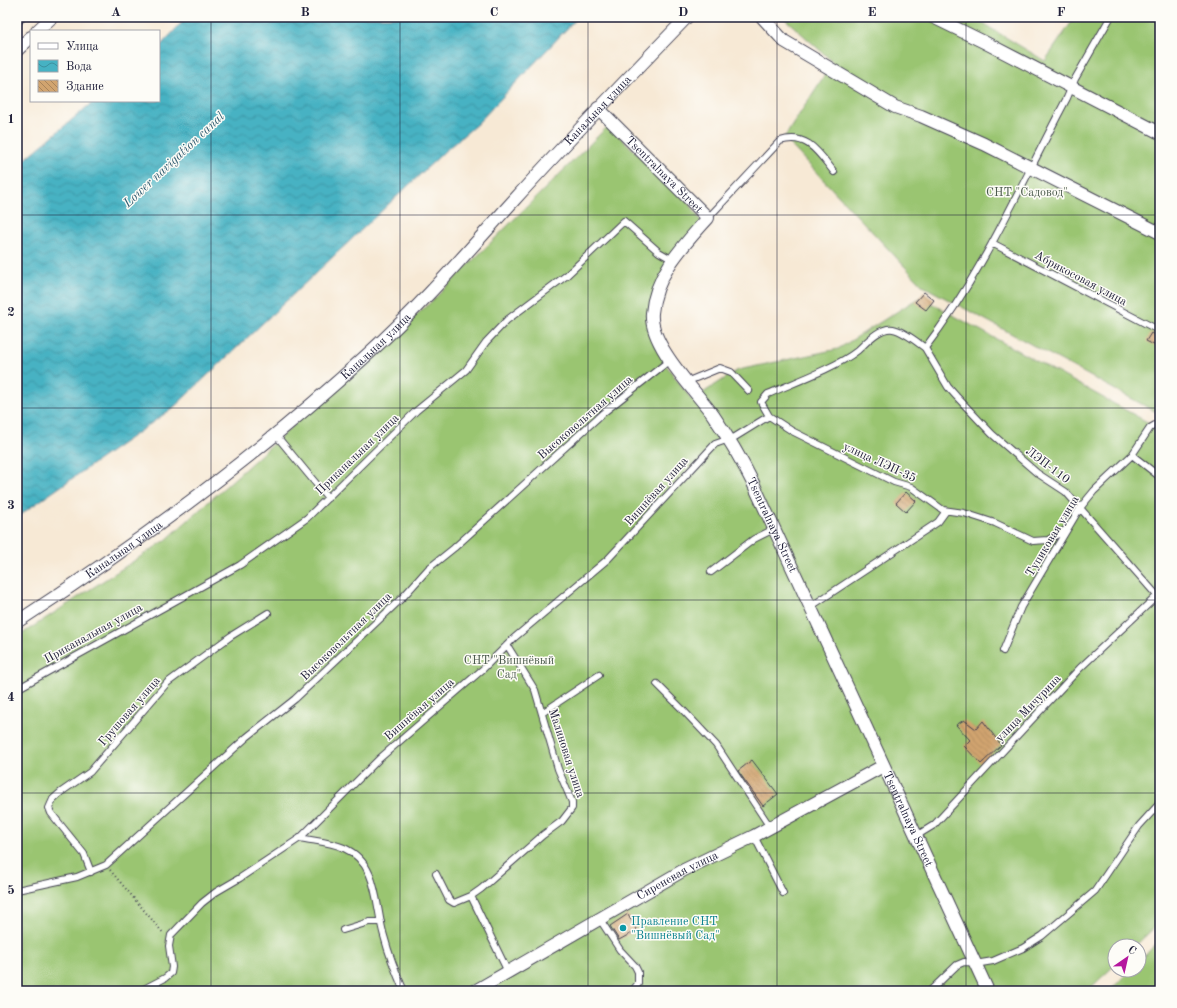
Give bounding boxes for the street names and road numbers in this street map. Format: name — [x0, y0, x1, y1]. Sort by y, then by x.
street label: Канальная улица — [563, 74, 634, 148]
street label: Tsentralnaya Street — [623, 134, 705, 216]
street label: Абрикосовая улица — [1032, 249, 1129, 308]
street label: Канальная улица — [339, 311, 414, 383]
street label: Высоковольтная улица — [536, 373, 635, 462]
street label: Приканальная улица — [314, 412, 402, 497]
street label: улица ЛЭП-35 — [841, 440, 918, 485]
street label: ЛЭП-110 — [1023, 445, 1072, 486]
street label: Вишнёвая улица — [623, 455, 691, 528]
street label: Tsentralnaya Street — [744, 476, 799, 575]
street label: Тупиковая улица — [1024, 494, 1082, 579]
street label: Канальная улица — [84, 519, 165, 581]
street label: Высоковольтная улица — [299, 590, 394, 683]
street label: Приканальная улица — [42, 602, 145, 666]
street label: улица Мичурина — [994, 673, 1064, 745]
street label: Грушовая улица — [97, 675, 163, 748]
street label: Вишнёвая улица — [383, 676, 457, 743]
street label: Малиновая улица — [546, 707, 586, 799]
street label: Tsentralnaya Street — [880, 770, 935, 869]
street label: Сиреневая улица — [635, 849, 720, 903]

